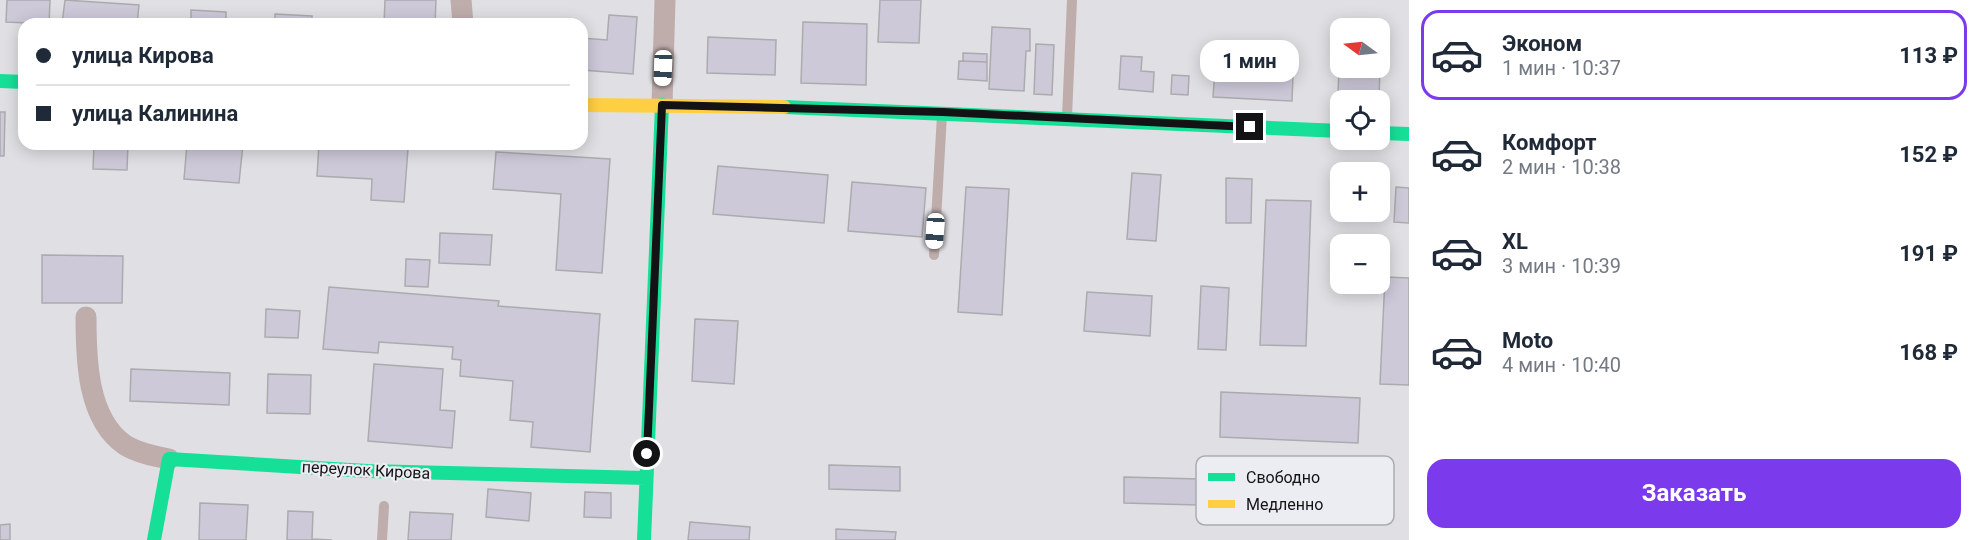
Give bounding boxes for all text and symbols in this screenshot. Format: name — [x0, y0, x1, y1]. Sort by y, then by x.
north arrow — [1330, 18, 1390, 78]
map controls — [1330, 18, 1390, 294]
icon: car — [1430, 28, 1484, 82]
text: Эконом — [1502, 31, 1582, 56]
callout: 1 мин — [1200, 40, 1300, 82]
text: улица Кирова — [72, 43, 214, 68]
text: 113 ₽ — [1899, 43, 1958, 68]
text: 1 мин — [1222, 49, 1277, 73]
car — [653, 50, 673, 86]
text: 1 мин · 10:37 — [1502, 56, 1621, 80]
button: locate — [1330, 90, 1390, 150]
text: улица Калинина — [72, 101, 238, 126]
route end — [1236, 113, 1263, 140]
icon: car — [1430, 127, 1484, 181]
text: Комфорт — [1502, 130, 1597, 155]
text: 152 ₽ — [1899, 142, 1958, 167]
text: 2 мин · 10:38 — [1502, 155, 1621, 179]
button: + — [1330, 162, 1390, 222]
car — [925, 212, 945, 250]
icon: car — [1430, 226, 1484, 280]
text: XL — [1502, 229, 1528, 254]
button: − — [1330, 234, 1390, 294]
text: 191 ₽ — [1899, 241, 1958, 266]
text: 3 мин · 10:39 — [1502, 254, 1621, 278]
icon: car — [1430, 325, 1484, 379]
text: Moto — [1502, 328, 1553, 353]
text: 168 ₽ — [1899, 340, 1958, 365]
text: 4 мин · 10:40 — [1502, 353, 1621, 377]
route start — [633, 440, 660, 467]
legend — [1196, 456, 1394, 525]
street label: переулок Кирова — [301, 457, 431, 483]
button: Заказать — [1427, 459, 1961, 528]
text: Свободно — [1246, 468, 1320, 487]
text: Медленно — [1246, 495, 1323, 514]

